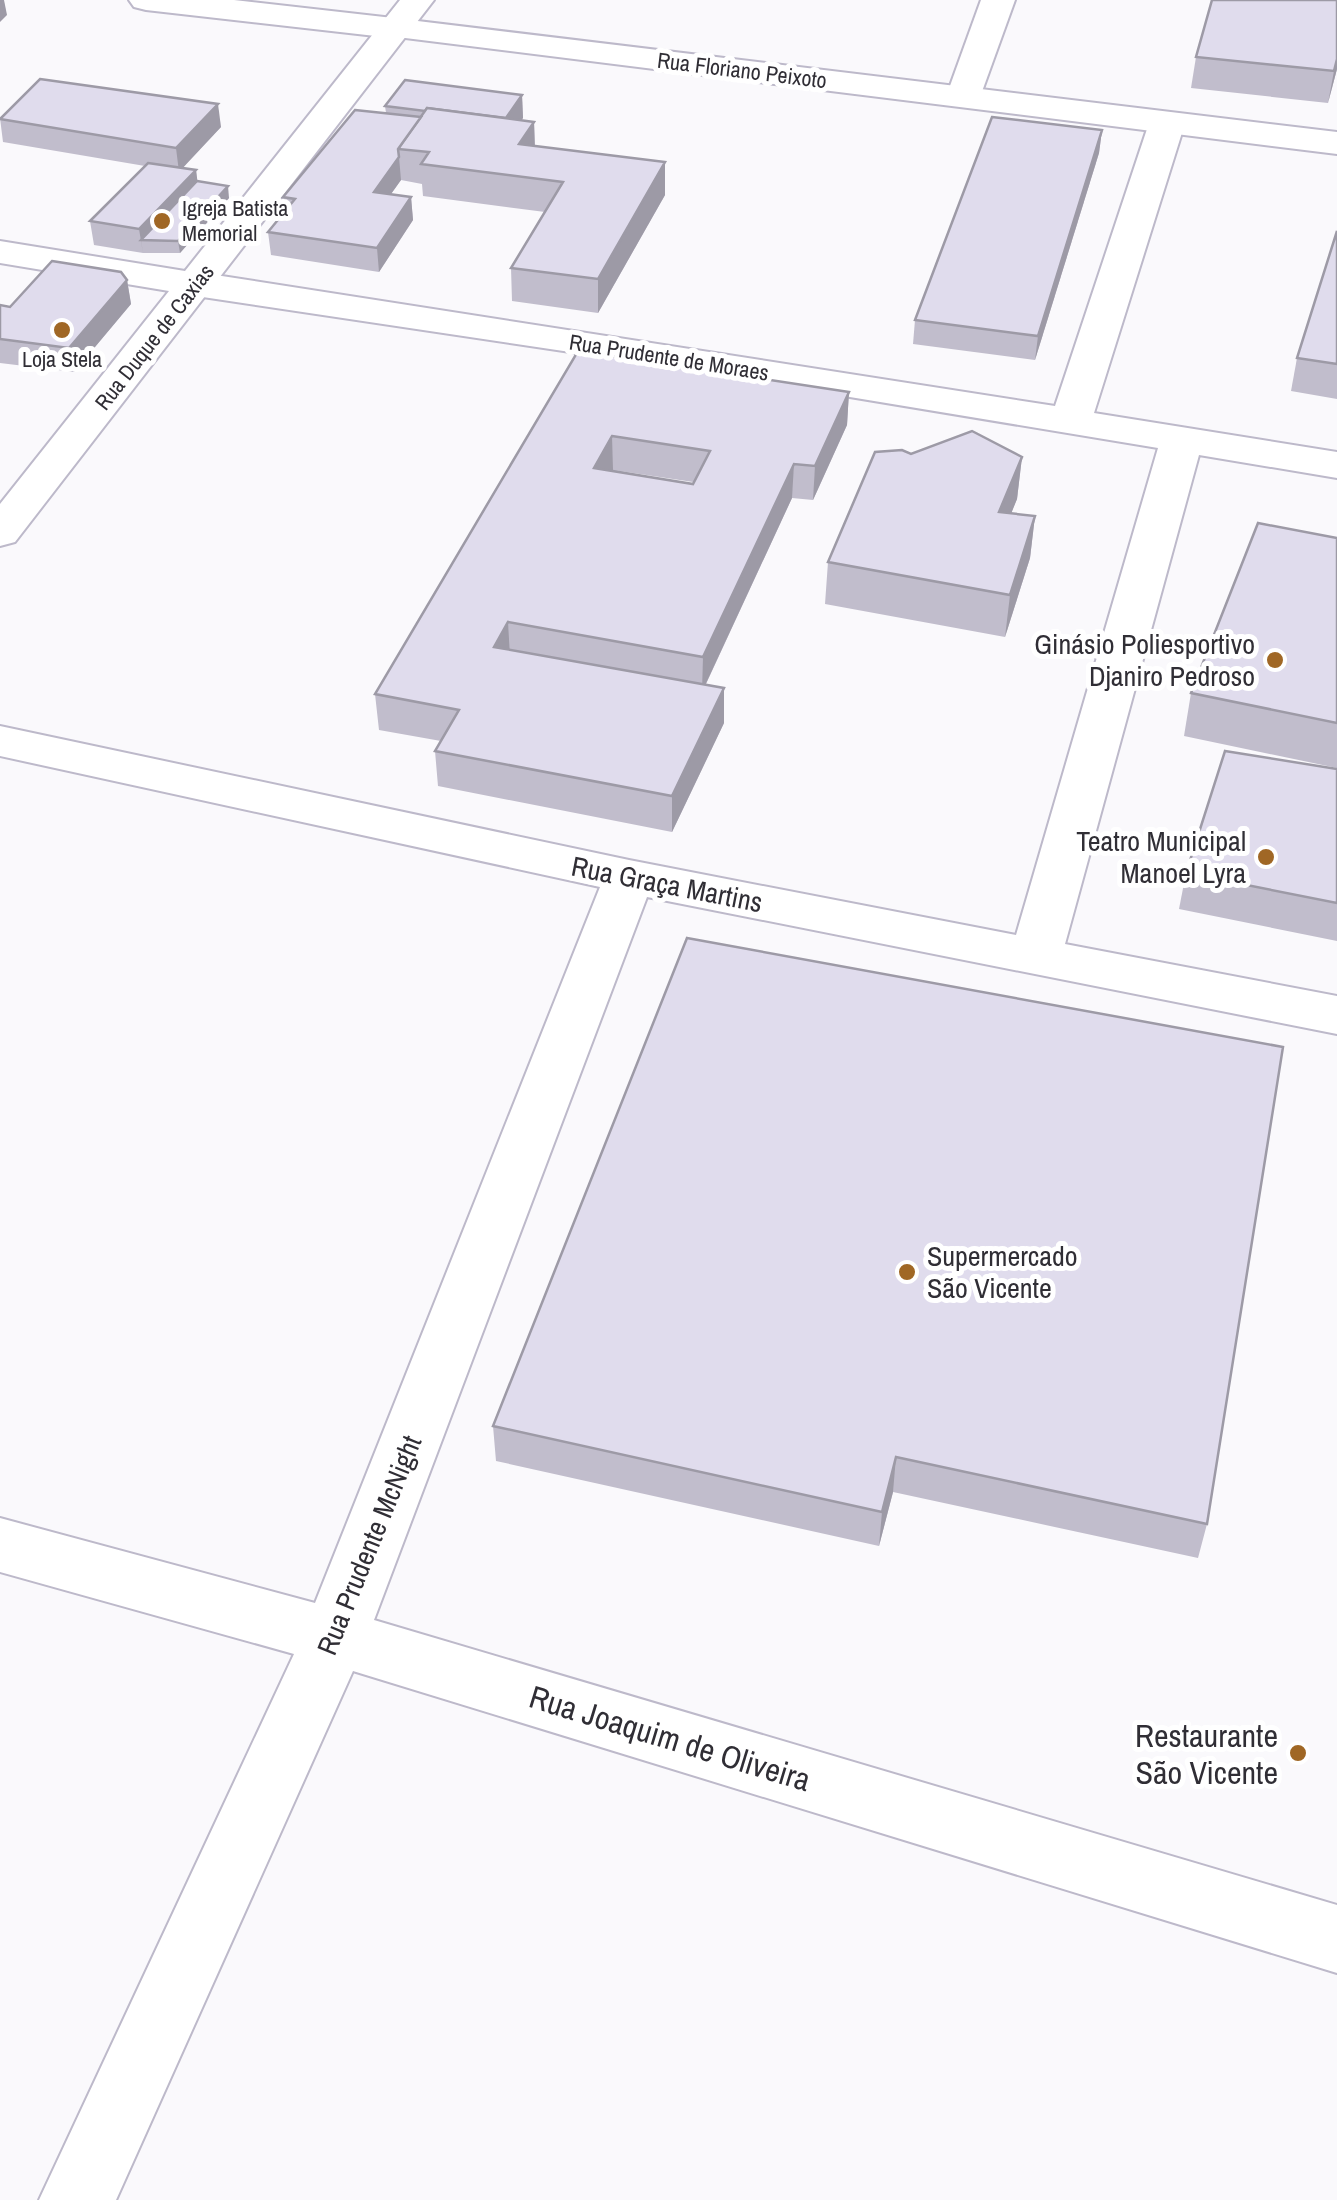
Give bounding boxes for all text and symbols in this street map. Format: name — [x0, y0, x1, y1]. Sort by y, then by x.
street label: Rua Floriano Peixoto — [656, 45, 828, 95]
place label: Igreja Batista Memorial — [182, 193, 288, 248]
marker: Igreja Batista Memorial — [151, 210, 173, 232]
street label: Rua Duque de Caxias — [88, 258, 220, 416]
marker: Loja Stela — [51, 319, 73, 341]
street label: Rua Prudente de Moraes — [567, 326, 771, 388]
place label: Loja Stela — [22, 344, 102, 374]
place label: Ginásio Poliesportivo Djaniro Pedroso — [1034, 625, 1255, 695]
marker: Ginásio Poliesportivo Djaniro Pedroso — [1264, 649, 1286, 671]
place label: Teatro Municipal Manoel Lyra — [1076, 822, 1246, 892]
marker: Teatro Municipal Manoel Lyra — [1255, 846, 1277, 868]
street label: Rua Graça Martins — [568, 847, 766, 921]
place label: Supermercado São Vicente — [927, 1237, 1078, 1307]
marker: Supermercado São Vicente — [896, 1261, 918, 1283]
street label: Rua Prudente McNight — [308, 1430, 430, 1660]
street label: Rua Joaquim de Oliveira — [524, 1675, 816, 1801]
place label: Restaurante São Vicente — [1135, 1714, 1278, 1794]
marker: Restaurante São Vicente — [1287, 1742, 1309, 1764]

